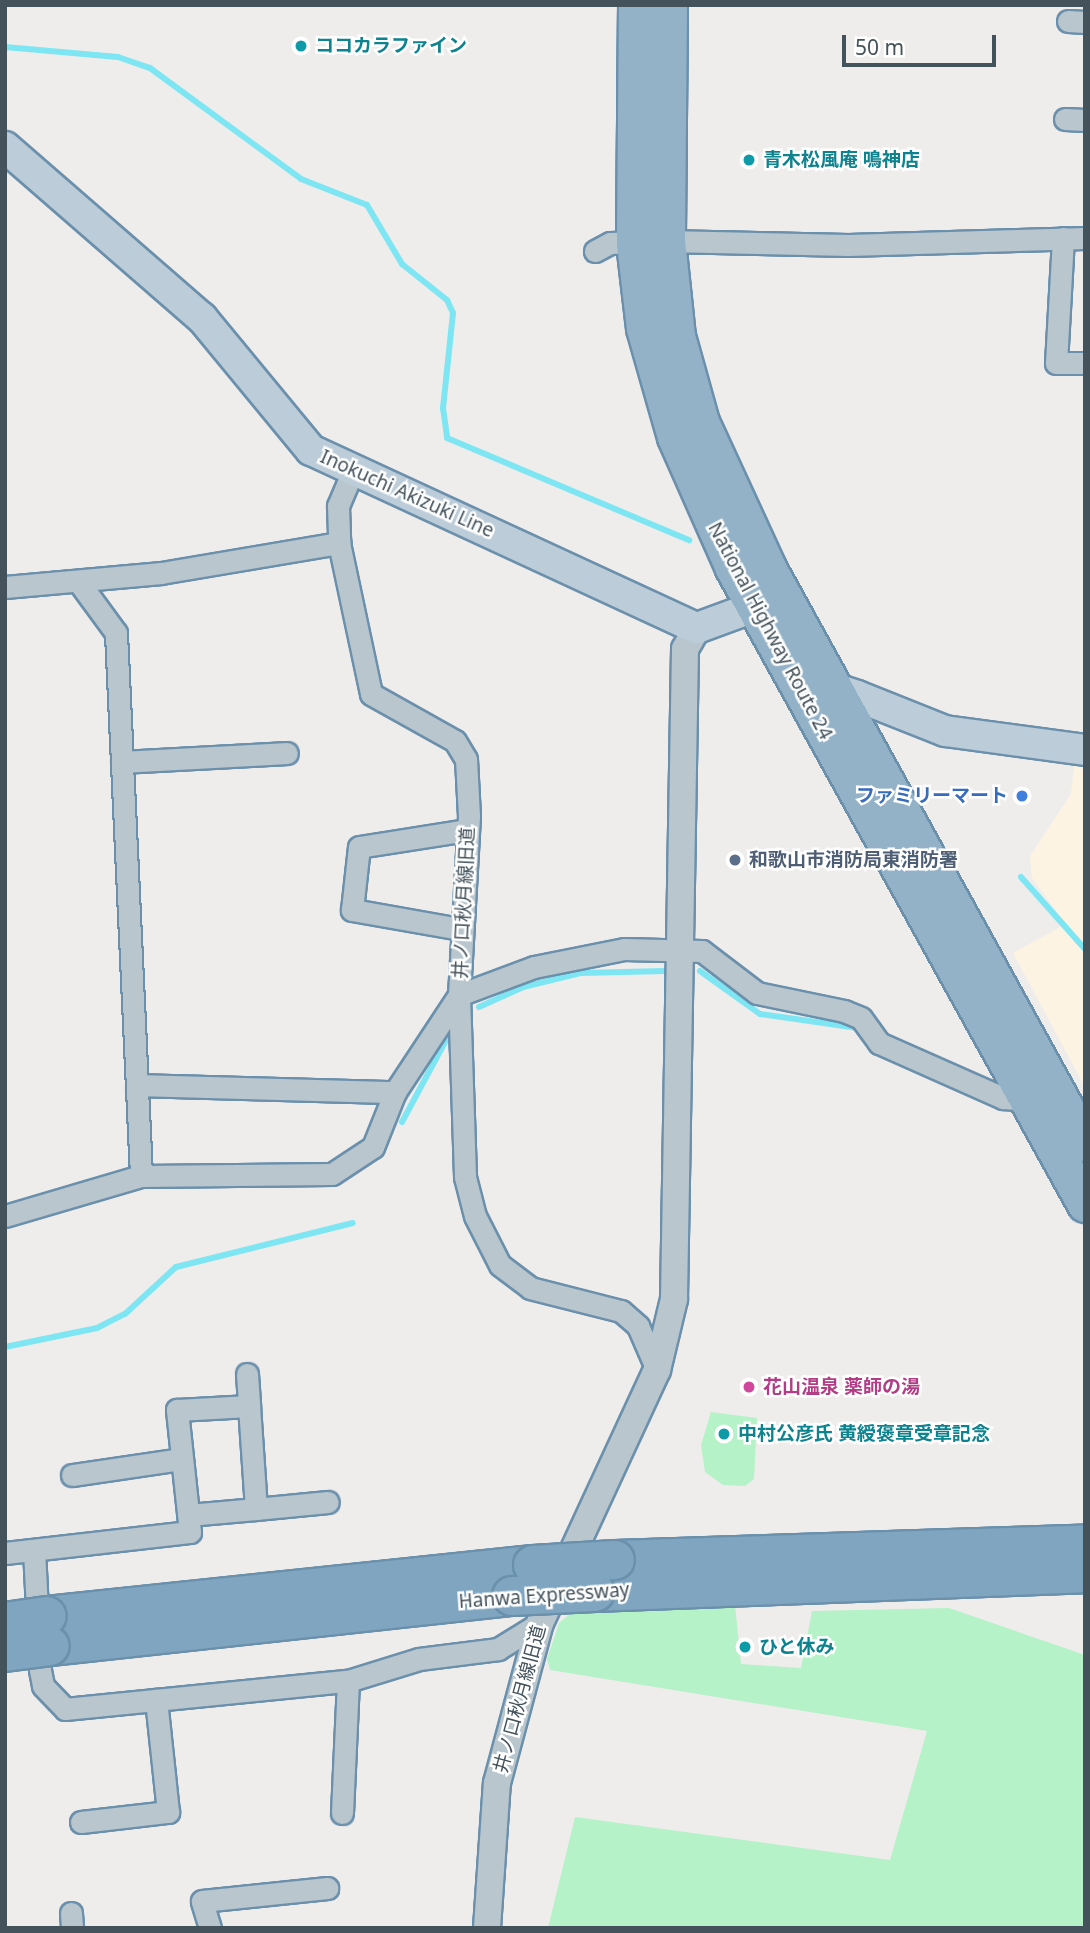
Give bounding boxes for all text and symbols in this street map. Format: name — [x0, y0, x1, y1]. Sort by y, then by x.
scale bar — [845, 21, 999, 65]
text: 50 m — [855, 33, 904, 61]
place label: ココカラファイン — [315, 35, 467, 57]
marker: ココカラファイン — [293, 38, 309, 54]
place label: 青木松風庵 鳴神店 — [763, 149, 920, 171]
marker: 青木松風庵 鳴神店 — [741, 152, 757, 168]
street label: Inokuchi Akizuki Line — [317, 445, 497, 543]
street label: National Highway Route 24 — [703, 519, 837, 743]
place label: ファミリーマート — [856, 785, 1008, 807]
marker: ファミリーマート — [1014, 788, 1030, 804]
street label: 井ノ口秋月線旧道 — [449, 827, 479, 979]
place label: 和歌山市消防局東消防署 — [749, 849, 958, 871]
marker: 和歌山市消防局東消防署 — [727, 852, 743, 868]
place label: 花山温泉 薬師の湯 — [763, 1376, 920, 1398]
marker: 花山温泉 薬師の湯 — [741, 1379, 757, 1395]
place label: 中村公彦氏 黄綬褒章受章記念 — [738, 1423, 990, 1445]
marker: 中村公彦氏 黄綬褒章受章記念 — [716, 1426, 732, 1442]
street label: Hanwa Expressway — [458, 1579, 630, 1613]
street label: 井ノ口秋月線旧道 — [489, 1623, 551, 1775]
place label: ひと休み — [759, 1636, 835, 1658]
marker: ひと休み — [737, 1639, 753, 1655]

